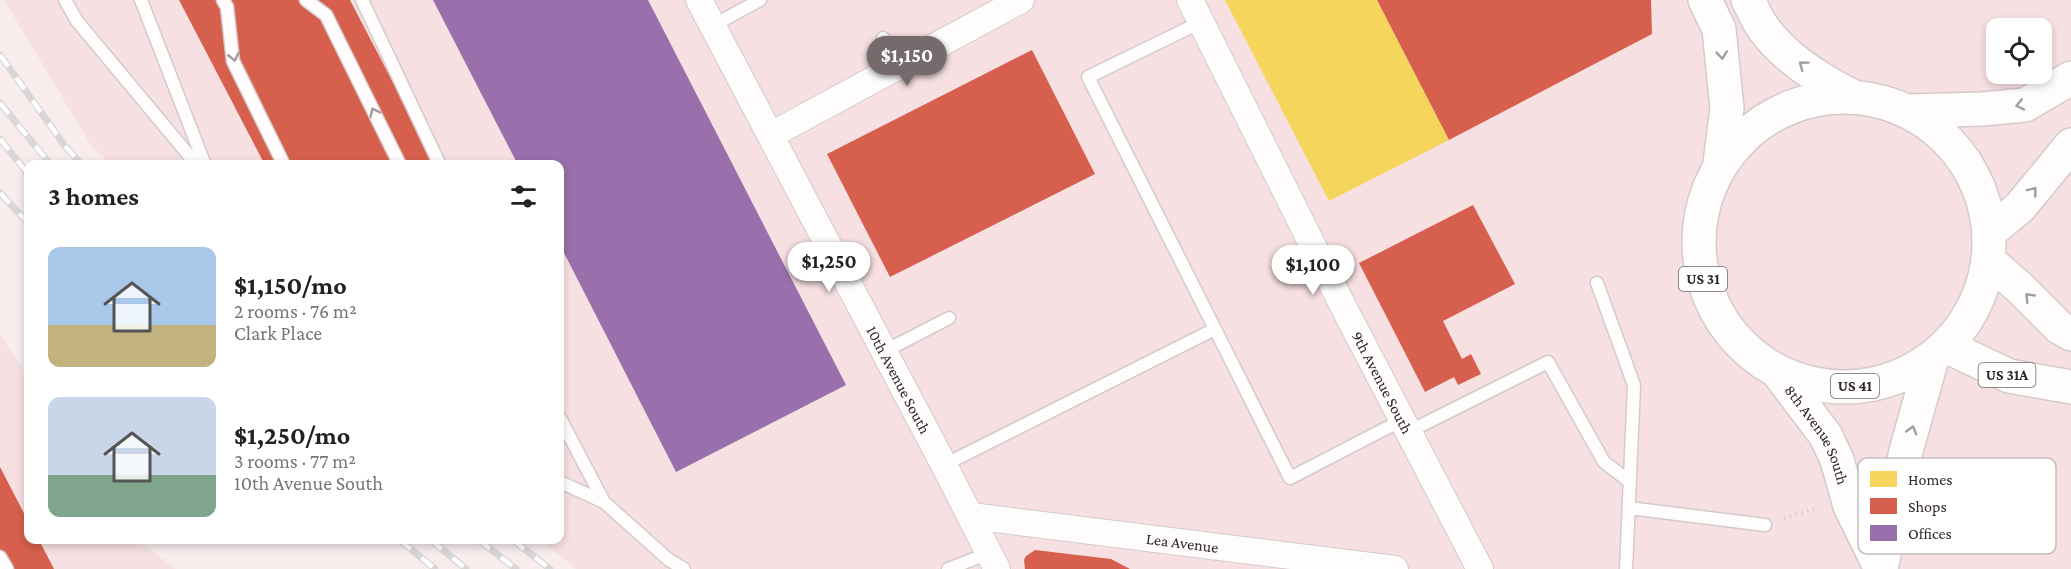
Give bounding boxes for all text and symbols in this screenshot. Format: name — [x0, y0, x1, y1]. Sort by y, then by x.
map controls — [1986, 18, 2052, 84]
button: locate — [1986, 18, 2052, 84]
pin: $1,150 — [858, 36, 956, 87]
text: $1,150 — [881, 44, 933, 66]
one-way arrow — [1715, 50, 1728, 60]
one-way arrow — [226, 52, 239, 62]
one-way arrow — [1798, 61, 1809, 72]
one-way arrow — [2015, 98, 2025, 111]
one-way arrow — [370, 108, 381, 119]
icon: filters — [507, 180, 540, 213]
text: 3 homes — [48, 182, 139, 211]
one-way arrow — [2025, 186, 2036, 197]
pin: $1,250 — [780, 242, 878, 293]
pin: $1,100 — [1264, 245, 1362, 296]
text: $1,250 — [801, 250, 857, 272]
text: $1,100 — [1286, 253, 1340, 275]
road number: US 31 — [1679, 267, 1727, 291]
icon: home — [96, 271, 168, 343]
text: $1,150/mo — [234, 271, 347, 300]
one-way arrow — [2025, 294, 2036, 304]
text: 2 rooms · 76 m² — [234, 300, 357, 322]
text: Clark Place — [234, 322, 322, 344]
street label: 10th Avenue South — [864, 323, 934, 437]
street label: 9th Avenue South — [1349, 328, 1416, 437]
road number: US 31A — [1978, 363, 2036, 387]
road number: US 41 — [1831, 374, 1879, 398]
street label: 8th Avenue South — [1782, 381, 1852, 487]
icon: home — [96, 421, 168, 493]
text: $1,250/mo — [234, 421, 350, 450]
one-way arrow — [1905, 425, 1917, 436]
text: 3 rooms · 77 m² — [234, 450, 356, 472]
legend — [1858, 458, 2056, 554]
text: Homes — [1908, 471, 1953, 488]
text: 10th Avenue South — [234, 472, 383, 494]
text: Shops — [1908, 498, 1947, 516]
text: Offices — [1908, 525, 1952, 542]
street label: Lea Avenue — [1145, 529, 1219, 555]

